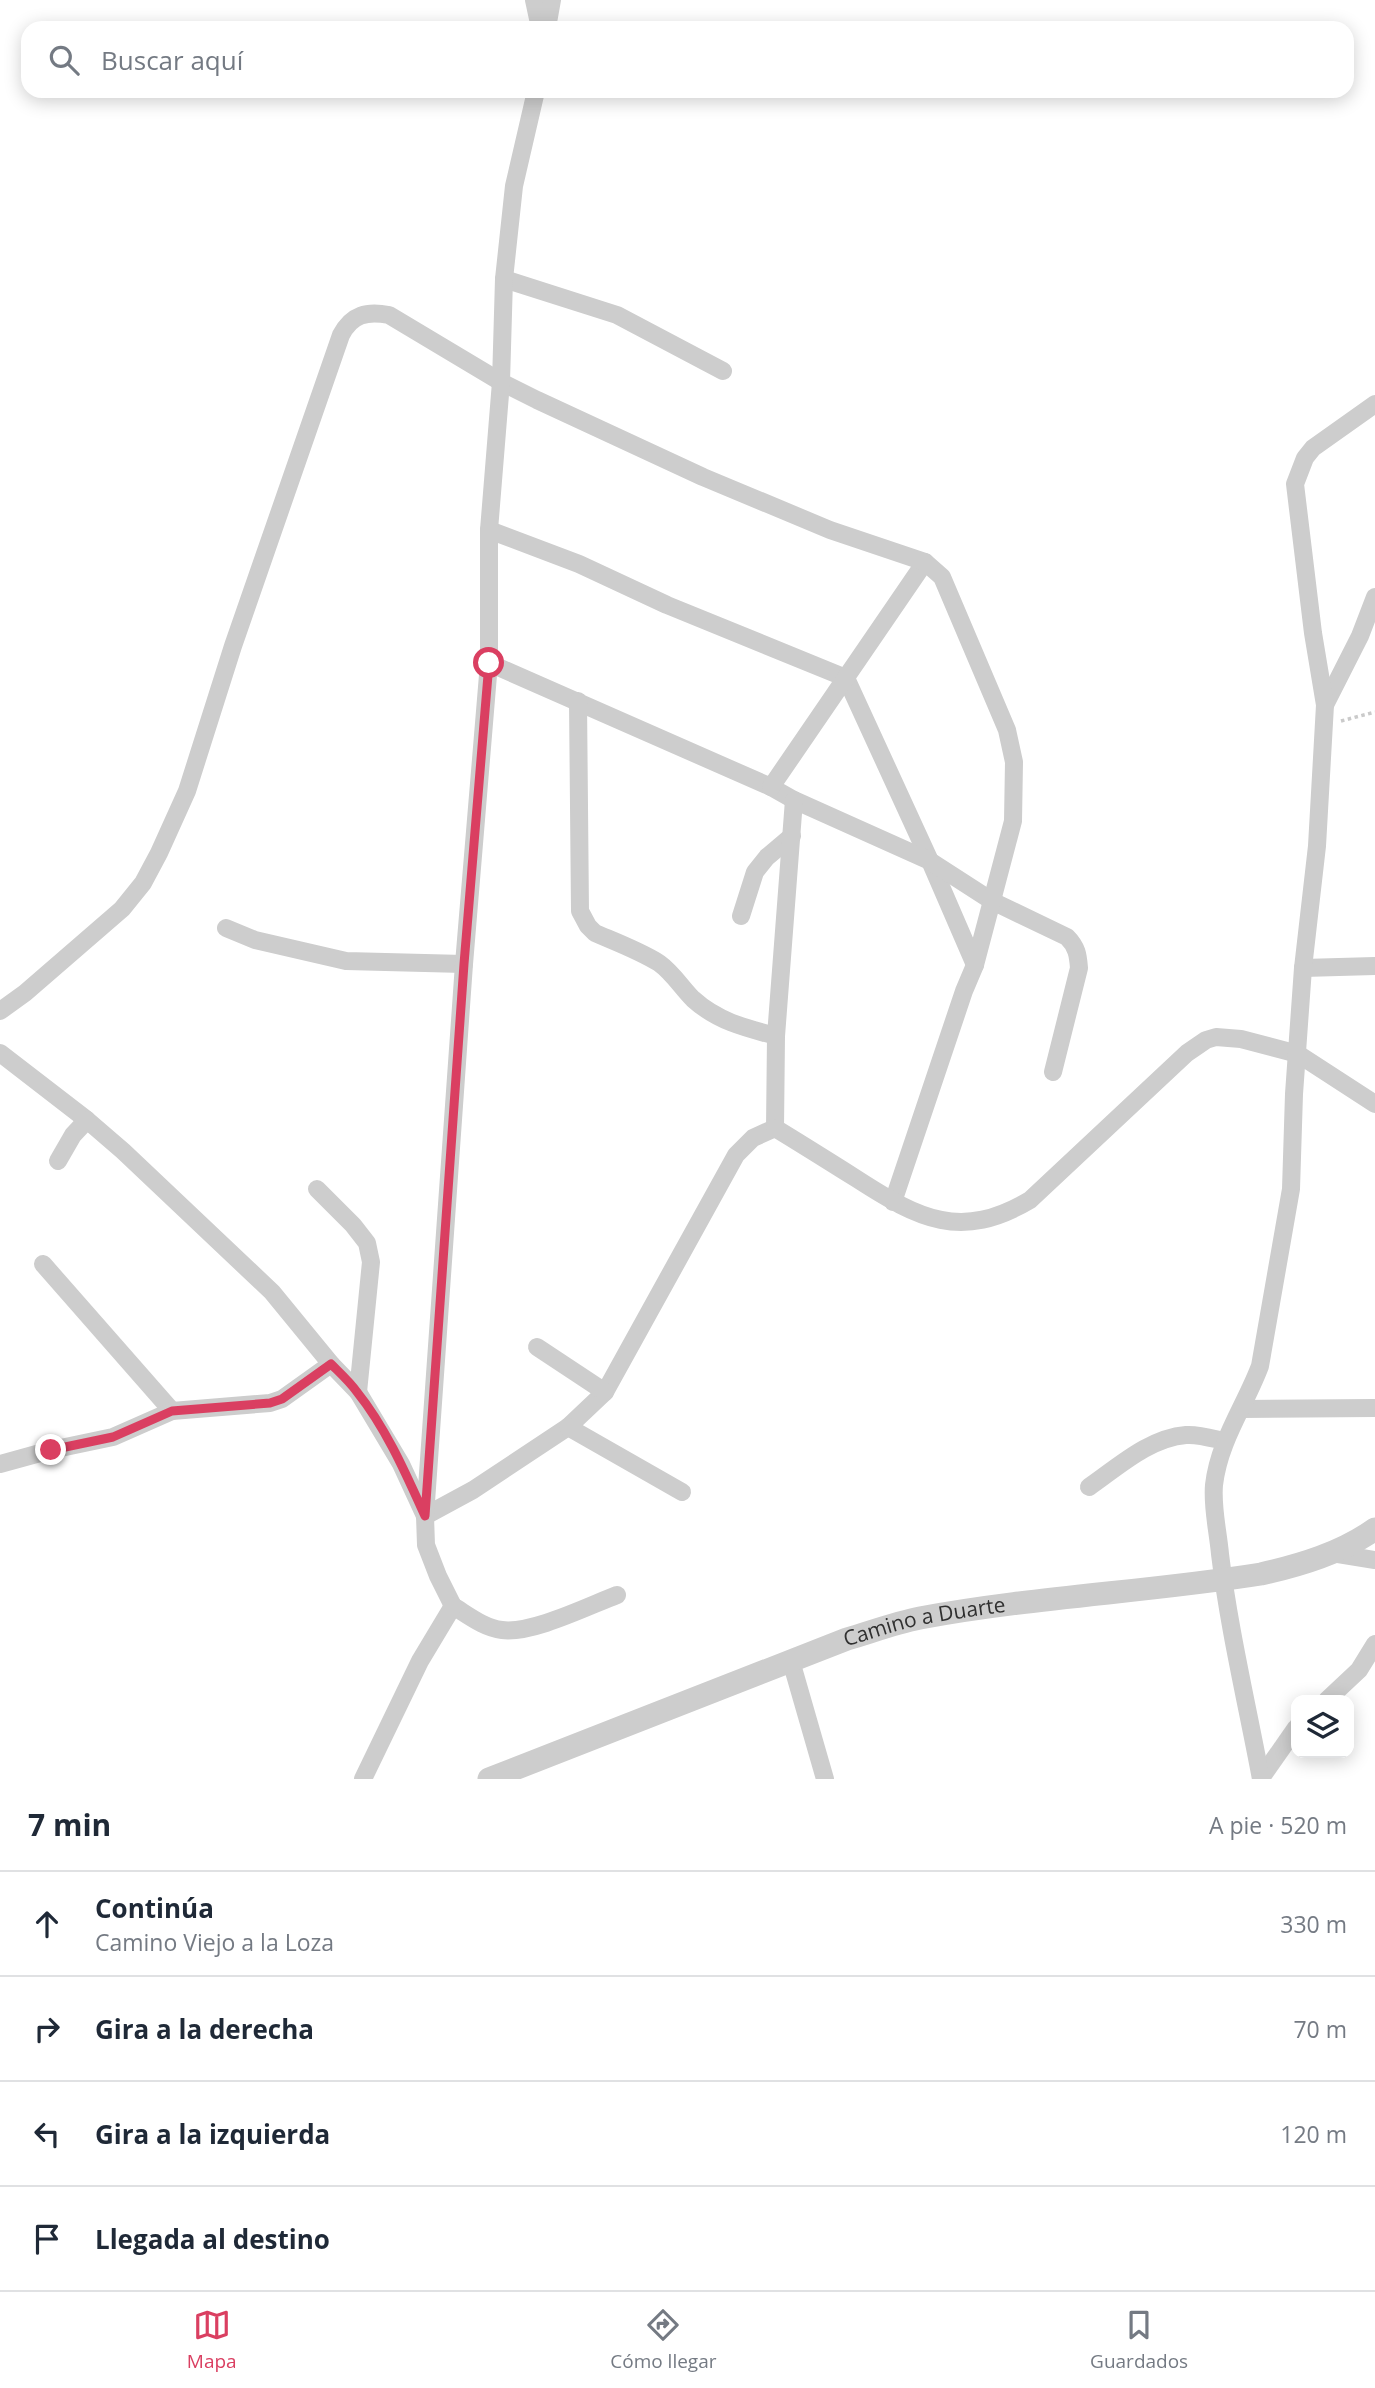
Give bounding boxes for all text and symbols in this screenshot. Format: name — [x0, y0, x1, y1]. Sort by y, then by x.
search box — [21, 21, 1354, 98]
icon: search — [45, 41, 83, 79]
text: Buscar aquí — [101, 42, 243, 78]
route start — [473, 647, 504, 678]
route end — [35, 1434, 66, 1465]
street label: Camino a Duarte — [840, 1590, 1007, 1652]
map controls — [1291, 1695, 1354, 1758]
button: layers — [1291, 1695, 1354, 1758]
text: 7 min — [28, 1804, 111, 1845]
text: A pie · 520 m — [1209, 1809, 1347, 1841]
text: Continúa — [95, 1890, 214, 1926]
icon: ahead — [28, 1905, 66, 1943]
text: 330 m — [1280, 1908, 1347, 1940]
text: Camino Viejo a la Loza — [95, 1926, 334, 1958]
icon: right — [28, 2010, 66, 2048]
text: Gira a la derecha — [95, 2011, 314, 2047]
text: 70 m — [1293, 2013, 1347, 2045]
icon: left — [28, 2115, 66, 2153]
text: Gira a la izquierda — [95, 2116, 330, 2152]
text: 120 m — [1280, 2118, 1347, 2150]
icon: arrive — [28, 2220, 66, 2258]
text: Llegada al destino — [95, 2221, 330, 2257]
tab: Mapa — [187, 2306, 237, 2374]
tab: Cómo llegar — [610, 2306, 717, 2374]
tab: Guardados — [1090, 2306, 1188, 2374]

